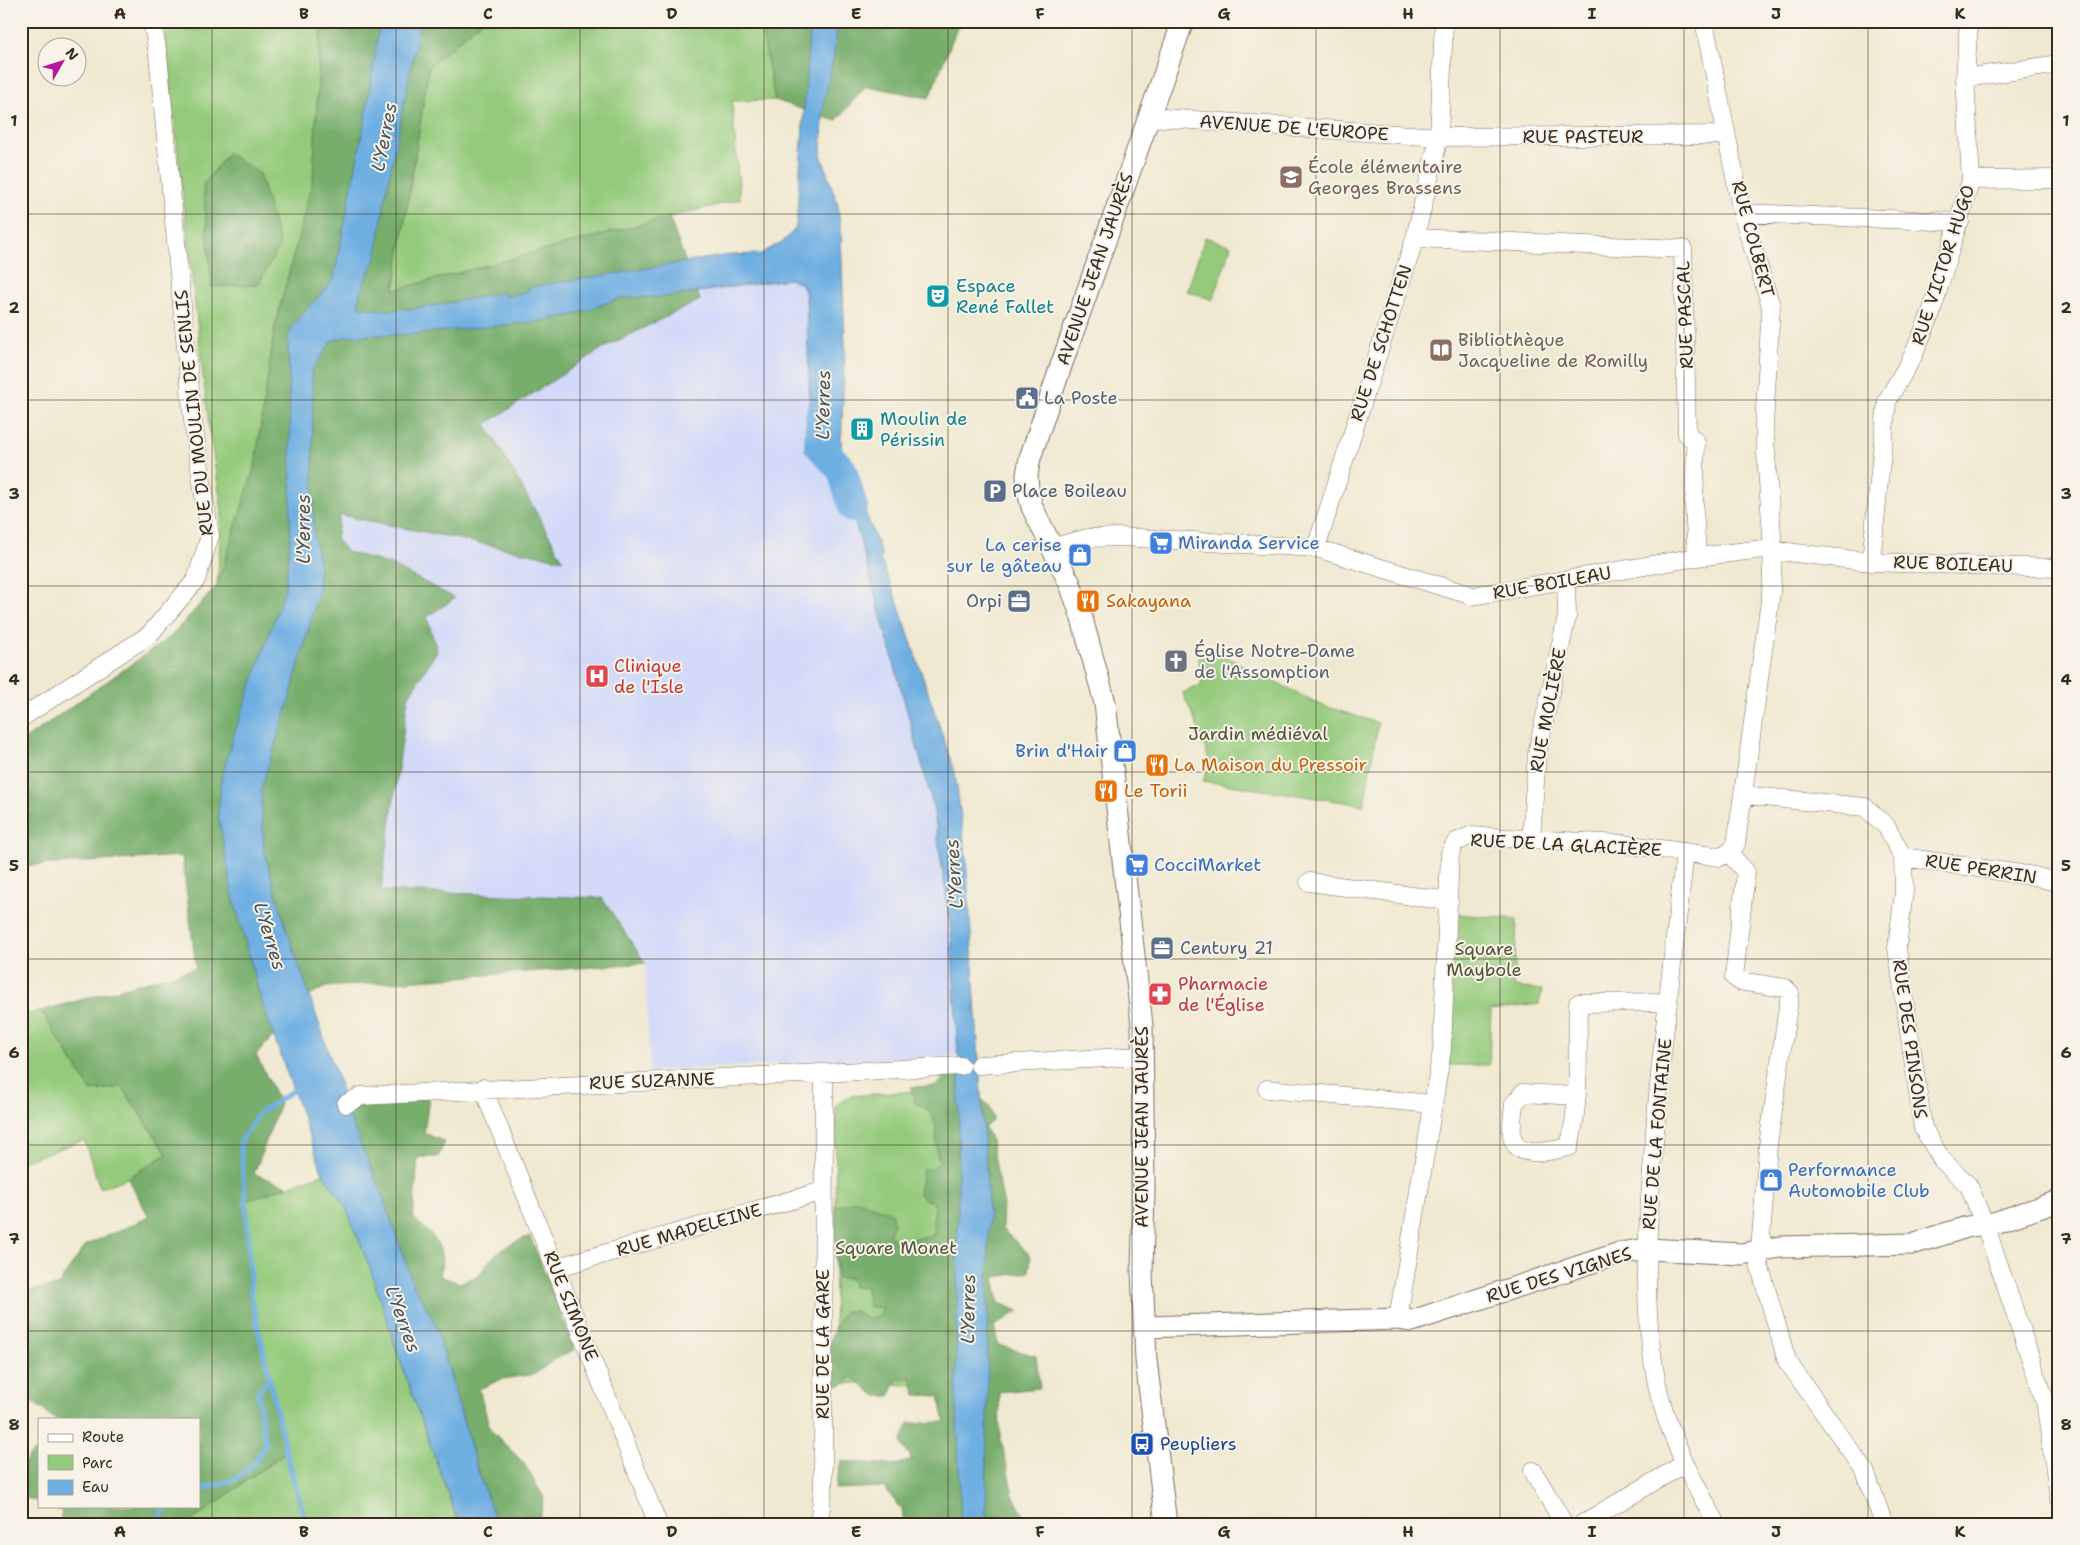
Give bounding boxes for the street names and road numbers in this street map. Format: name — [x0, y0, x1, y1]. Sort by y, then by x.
street label: AVENUE DE L'EUROPE — [1198, 109, 1390, 147]
street label: RUE PASTEUR — [1523, 125, 1643, 149]
street label: AVENUE JEAN JAURÈS — [1051, 169, 1139, 369]
street label: RUE COLBERT — [1726, 178, 1780, 300]
street label: RUE VICTOR HUGO — [1906, 182, 1980, 348]
street label: RUE PASCAL — [1671, 260, 1699, 369]
street label: RUE DE SCHOTTEN — [1344, 262, 1418, 424]
street label: RUE DU MOULIN DE SENLIS — [169, 289, 219, 537]
street label: RUE BOILEAU — [1893, 550, 2013, 578]
street label: RUE BOILEAU — [1491, 561, 1613, 605]
street label: RUE MOLIÈRE — [1524, 646, 1572, 774]
street label: RUE DE LA GLACIÈRE — [1470, 828, 1662, 862]
street label: RUE PERRIN — [1924, 848, 2038, 890]
street label: RUE DES PINSONS — [1887, 958, 1933, 1120]
street label: AVENUE JEAN JAURÈS — [1130, 1026, 1154, 1228]
street label: RUE DE LA FONTAINE — [1637, 1037, 1677, 1231]
street label: RUE SUZANNE — [589, 1067, 715, 1095]
street label: RUE MADELEINE — [614, 1198, 764, 1262]
street label: RUE DES VIGNES — [1483, 1241, 1635, 1309]
street label: RUE SIMONE — [538, 1247, 604, 1365]
street label: RUE DE LA GARE — [811, 1269, 835, 1419]

